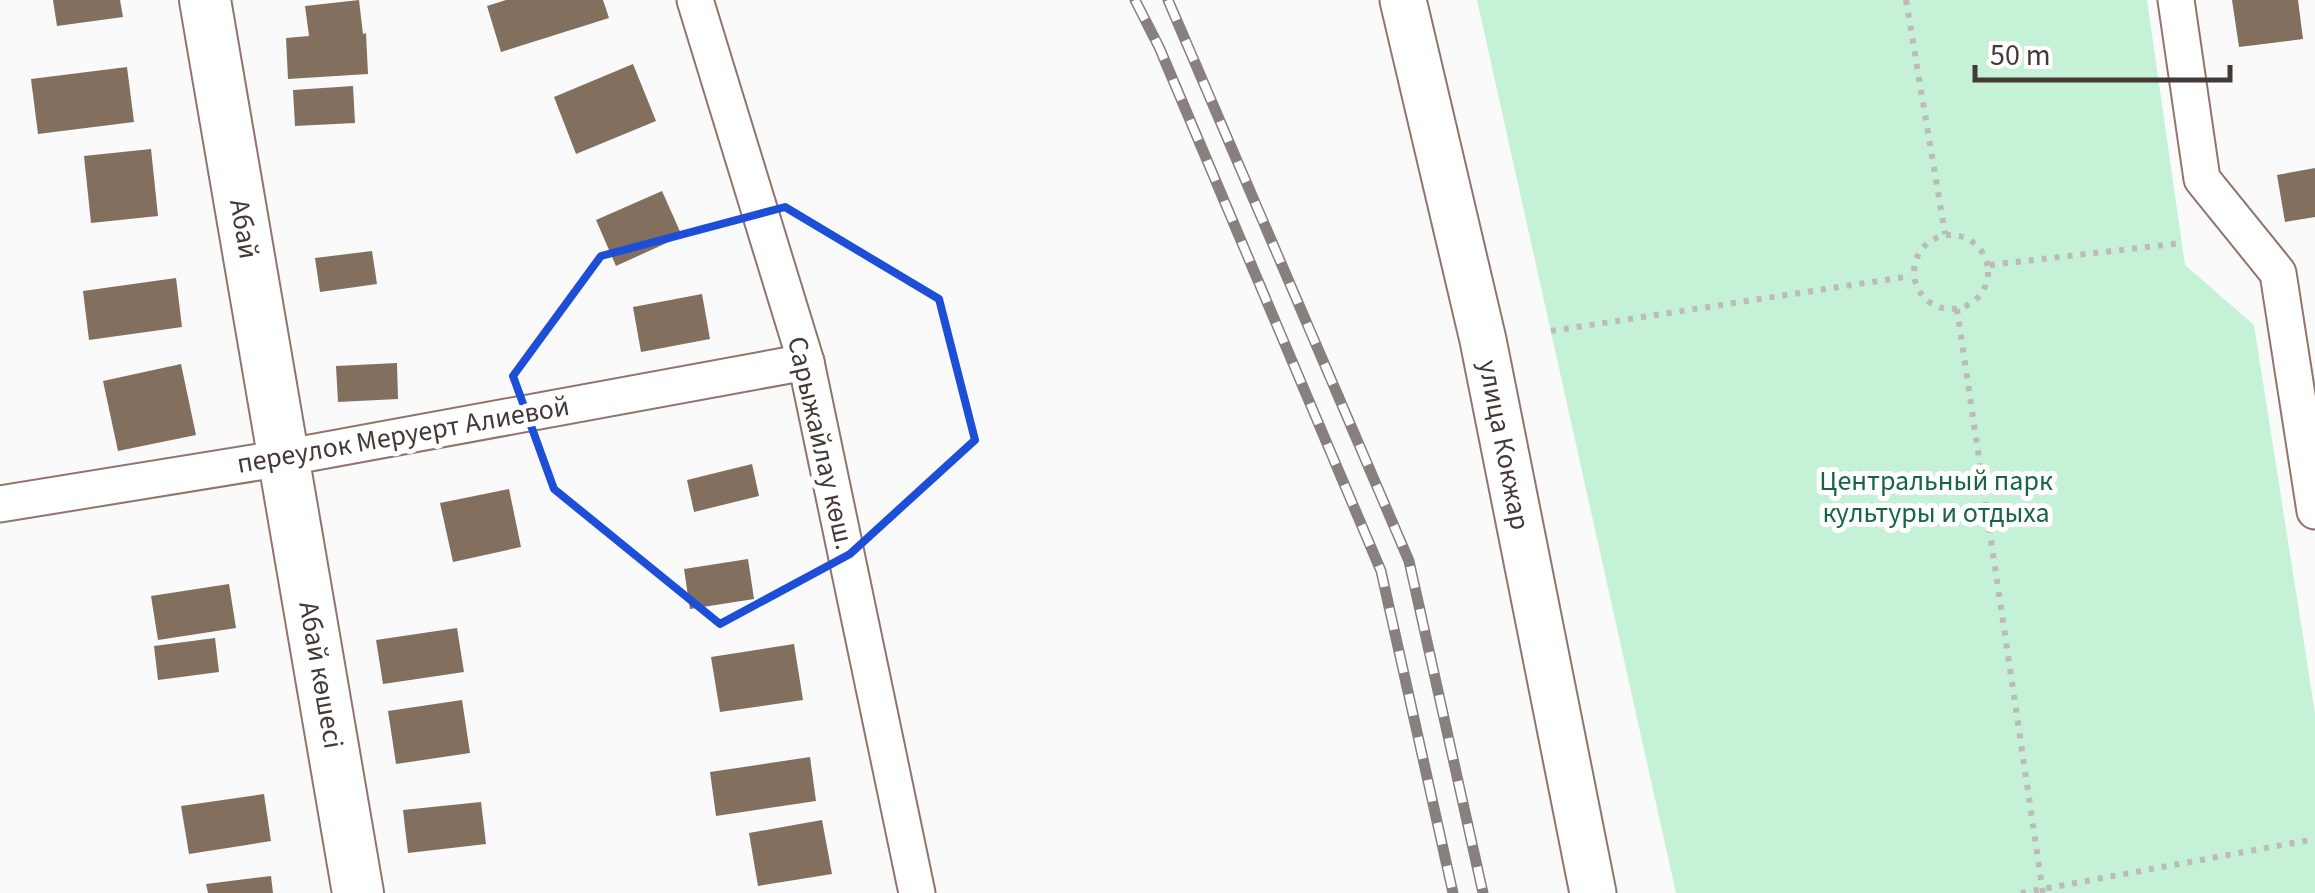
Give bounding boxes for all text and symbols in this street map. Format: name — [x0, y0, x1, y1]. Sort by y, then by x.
scale bar — [1975, 20, 2230, 82]
text: 50 m — [1990, 34, 2051, 77]
street label: Абай — [219, 196, 269, 262]
street label: Сарыжайлау көш. — [777, 332, 865, 554]
street label: улица Кокжар — [1468, 357, 1540, 533]
street label: переулок Меруерт Алиевой — [234, 386, 572, 484]
park label: Центральный парк культуры и отдыха — [1819, 461, 2053, 533]
street label: Абай көшесі — [288, 598, 354, 752]

